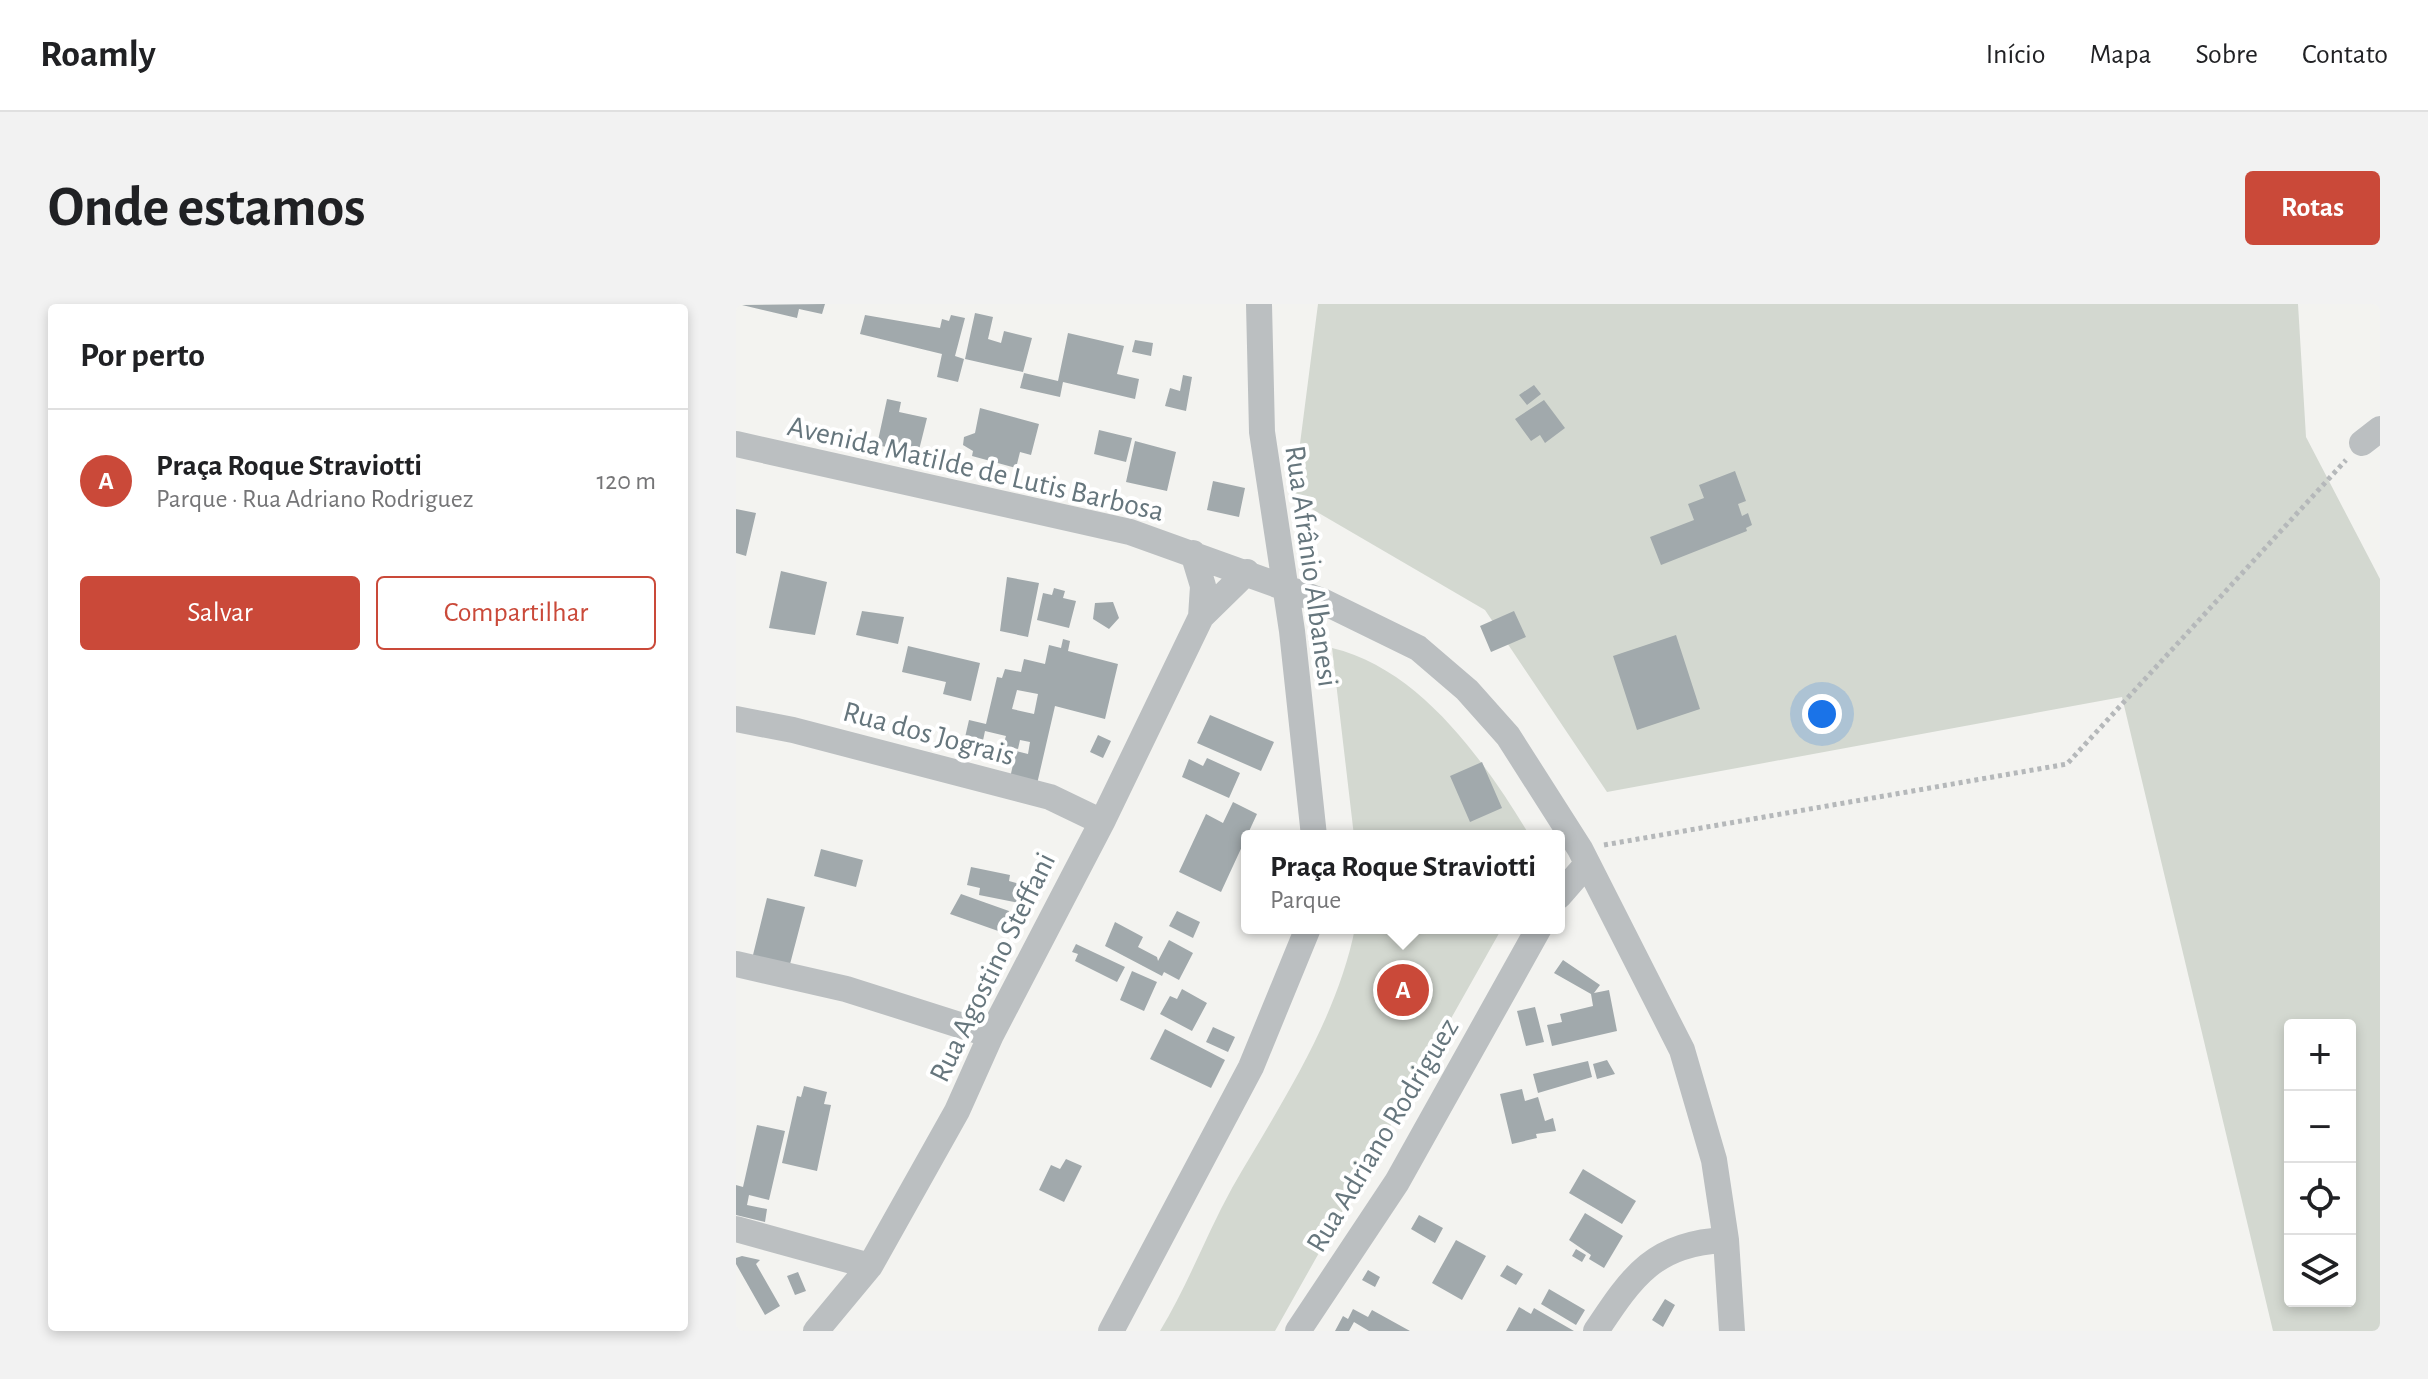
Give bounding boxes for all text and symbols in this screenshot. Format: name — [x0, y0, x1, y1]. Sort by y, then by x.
text: Roamly — [40, 36, 156, 74]
text: Início — [1986, 41, 2046, 69]
text: Mapa — [2090, 41, 2151, 69]
text: Sobre — [2195, 41, 2258, 69]
text: Contato — [2302, 41, 2388, 69]
button: Rotas — [2245, 171, 2380, 245]
text: Onde estamos — [48, 180, 366, 236]
text: Por perto — [80, 339, 205, 373]
street label: Avenida Matilde de Lutis Barbosa — [785, 411, 1167, 527]
street label: Rua Afrânio Albanesi — [1279, 444, 1343, 689]
text: Praça Roque Straviotti — [156, 451, 422, 481]
text: A — [98, 468, 114, 494]
text: 120 m — [596, 468, 656, 494]
text: Parque · Rua Adriano Rodriguez — [156, 486, 473, 512]
button: Salvar — [80, 576, 360, 650]
button: Compartilhar — [376, 576, 656, 650]
your location — [1802, 694, 1842, 734]
street label: Rua dos Jograis — [840, 697, 1018, 771]
popup — [1241, 830, 1565, 934]
street label: Rua Agostino Steffani — [924, 848, 1061, 1087]
text: Praça Roque Straviotti — [1270, 852, 1536, 882]
text: Parque — [1270, 887, 1341, 913]
pin: A — [1377, 960, 1429, 1020]
street label: Rua Adriano Rodriguez — [1301, 1013, 1464, 1258]
map controls — [2284, 1019, 2356, 1307]
button: + — [2284, 1019, 2356, 1091]
button: − — [2284, 1091, 2356, 1163]
button: locate — [2284, 1163, 2356, 1235]
button: layers — [2284, 1235, 2356, 1307]

